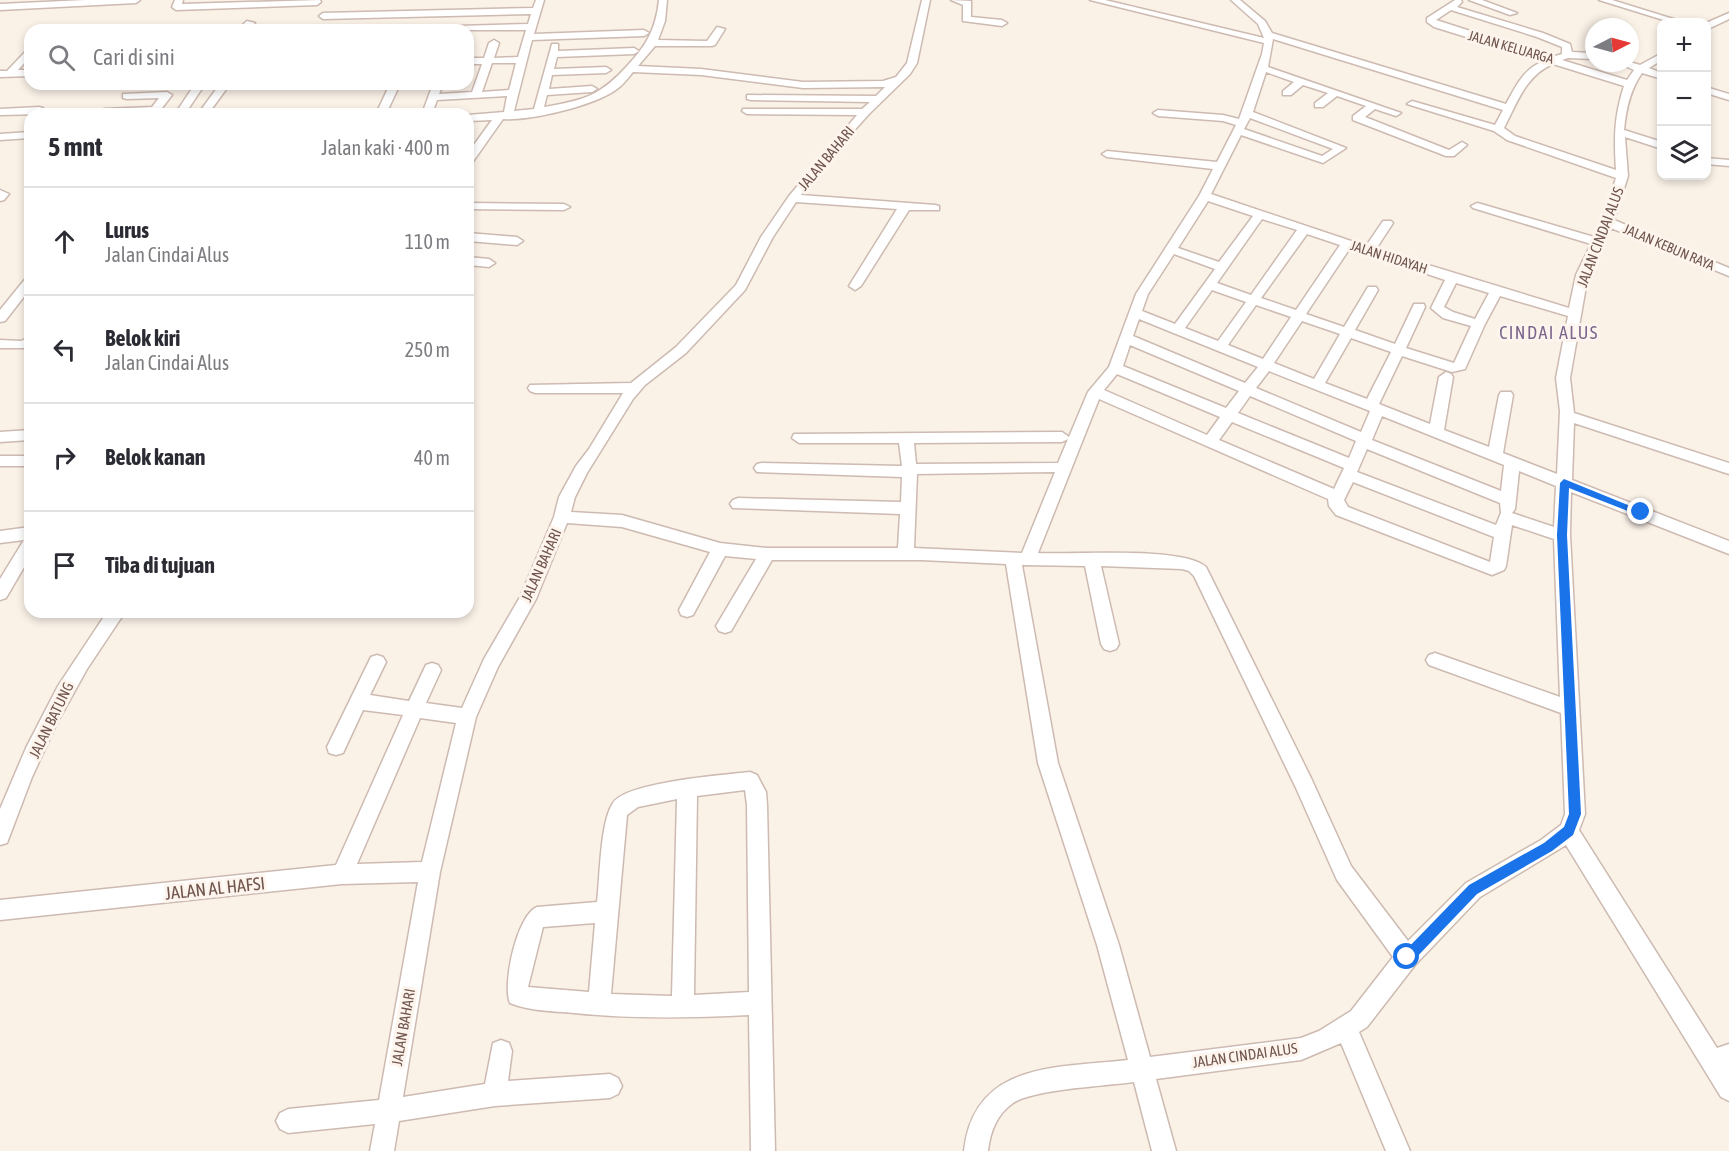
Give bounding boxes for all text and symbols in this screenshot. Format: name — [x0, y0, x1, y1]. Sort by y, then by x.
north arrow — [1585, 18, 1639, 72]
map controls — [1657, 18, 1711, 180]
button: + — [1657, 18, 1711, 72]
search box — [24, 24, 474, 90]
street label: JALAN KELUARGA — [1466, 27, 1556, 67]
icon: search — [45, 41, 78, 74]
text: Cari di sini — [93, 44, 175, 70]
button: − — [1657, 72, 1711, 126]
street label: JALAN BAHARI — [794, 123, 858, 193]
button: layers — [1657, 126, 1711, 180]
text: 5 mnt — [48, 132, 103, 162]
text: Jalan kaki · 400 m — [321, 136, 450, 159]
street label: JALAN CINDAI ALUS — [1573, 185, 1627, 289]
text: Lurus — [105, 217, 149, 243]
street label: JALAN KEBUN RAYA — [1621, 221, 1717, 273]
icon: ahead — [48, 225, 81, 258]
text: 110 m — [405, 230, 450, 253]
street label: JALAN HIDAYAH — [1348, 237, 1430, 277]
text: Jalan Cindai Alus — [105, 243, 229, 266]
district label: CINDAI ALUS — [1499, 322, 1599, 343]
text: Belok kiri — [105, 325, 180, 351]
icon: left — [48, 333, 81, 366]
text: 250 m — [405, 338, 450, 361]
text: Jalan Cindai Alus — [105, 351, 229, 374]
icon: right — [48, 441, 81, 474]
text: Belok kanan — [105, 444, 206, 470]
text: 40 m — [414, 446, 450, 469]
route end — [1627, 498, 1653, 524]
street label: JALAN BAHARI — [517, 526, 565, 604]
icon: arrive — [48, 549, 81, 582]
text: Tiba di tujuan — [105, 552, 215, 578]
street label: JALAN BATUNG — [25, 679, 77, 761]
street label: JALAN AL HAFSI — [164, 872, 266, 904]
route start — [1393, 943, 1419, 969]
street label: JALAN BAHARI — [388, 987, 418, 1067]
street label: JALAN CINDAI ALUS — [1192, 1039, 1298, 1071]

